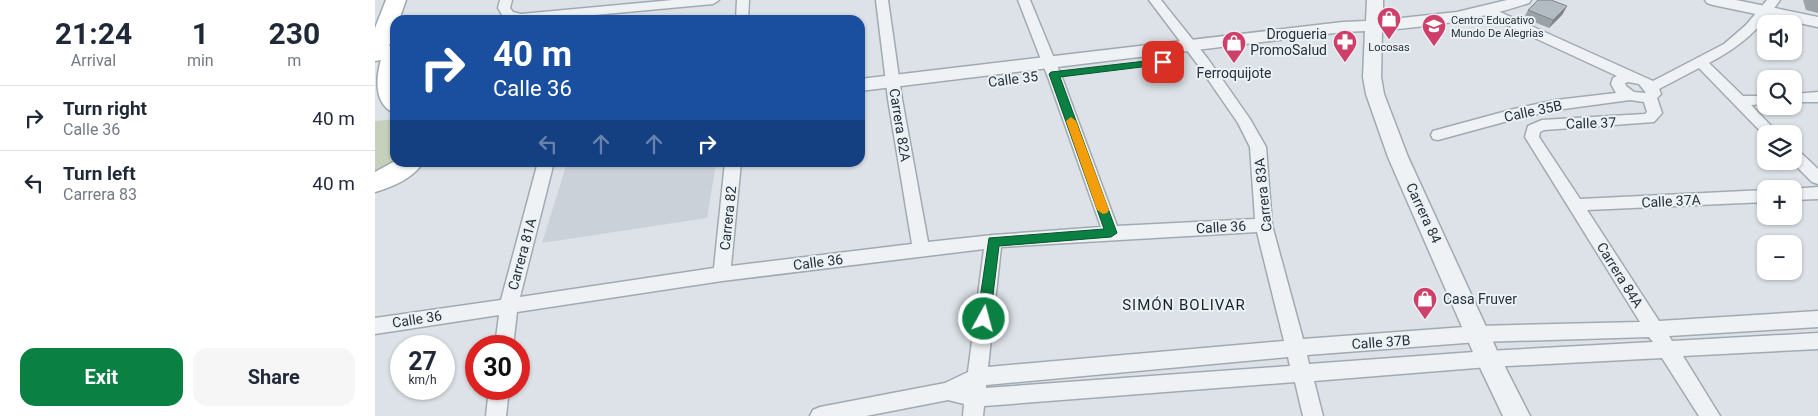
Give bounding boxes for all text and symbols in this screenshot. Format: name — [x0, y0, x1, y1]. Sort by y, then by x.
shop icon: Locosas — [1376, 6, 1402, 40]
school or university icon: Centro Educativo Mundo De Alegrias — [1421, 13, 1447, 47]
place label: Centro Educativo Mundo De Alegrias — [1451, 14, 1544, 40]
map controls — [1757, 15, 1802, 280]
button: sound — [1757, 15, 1802, 60]
text: 21:24 — [55, 16, 132, 51]
text: 1 — [192, 16, 209, 51]
text: 230 — [269, 16, 320, 51]
place label: Drogueria PromoSalud — [1250, 26, 1327, 58]
pharmacy icon: Drogueria PromoSalud — [1332, 29, 1358, 63]
shop icon: Ferroquijote — [1221, 30, 1247, 64]
text: 40 m — [493, 34, 572, 75]
icon: right — [410, 35, 475, 100]
pin — [1142, 41, 1184, 83]
place label: Locosas — [1368, 41, 1410, 54]
icon: arrive — [1149, 48, 1177, 76]
text: Arrival — [71, 51, 116, 70]
text: min — [187, 51, 214, 70]
text: m — [287, 51, 301, 70]
place label: Ferroquijote — [1197, 65, 1271, 81]
street label: Calle 35 — [987, 68, 1039, 90]
button: search — [1757, 70, 1802, 115]
text: Calle 36 — [493, 76, 572, 101]
street label: Carrera 82A — [886, 87, 914, 163]
text: Turn right — [63, 97, 147, 120]
street label: Calle 35B — [1503, 97, 1563, 125]
icon: right — [20, 104, 48, 132]
text: 40 m — [312, 107, 355, 130]
street label: Calle 37 — [1566, 114, 1616, 132]
text: Calle 36 — [63, 120, 120, 139]
button: layers — [1757, 125, 1802, 170]
icon: left — [534, 130, 562, 158]
icon: ahead — [587, 130, 615, 158]
icon: ahead — [640, 130, 668, 158]
icon: right — [693, 130, 721, 158]
street label: Carrera 83A — [1251, 157, 1275, 233]
text: Turn left — [63, 162, 136, 185]
icon: left — [20, 169, 48, 197]
text: 40 m — [312, 172, 355, 195]
street label: Carrera 84 — [1403, 180, 1445, 246]
button: + — [1757, 180, 1802, 225]
text: Carrera 83 — [63, 185, 137, 204]
street label: Carrera 82 — [717, 185, 739, 251]
street label: Calle 37A — [1641, 191, 1701, 211]
street label: Carrera 81A — [505, 216, 539, 292]
street label: Calle 36 — [1196, 218, 1247, 236]
button: − — [1757, 235, 1802, 280]
street label: Carrera 84A — [1594, 239, 1646, 311]
street label: Calle 36 — [792, 251, 844, 273]
shop icon: Casa Fruver — [1412, 286, 1438, 320]
place label: Casa Fruver — [1443, 291, 1517, 307]
position arrow — [957, 292, 1009, 344]
district label: SIMÓN BOLIVAR — [1122, 296, 1246, 314]
street label: Calle 36 — [391, 307, 443, 331]
street label: Calle 37B — [1351, 332, 1411, 352]
speed limit sign: 30 — [465, 335, 530, 400]
text: 27 — [408, 347, 437, 376]
button: Exit — [20, 348, 183, 406]
button: Share — [193, 348, 355, 406]
text: km/h — [408, 373, 437, 387]

